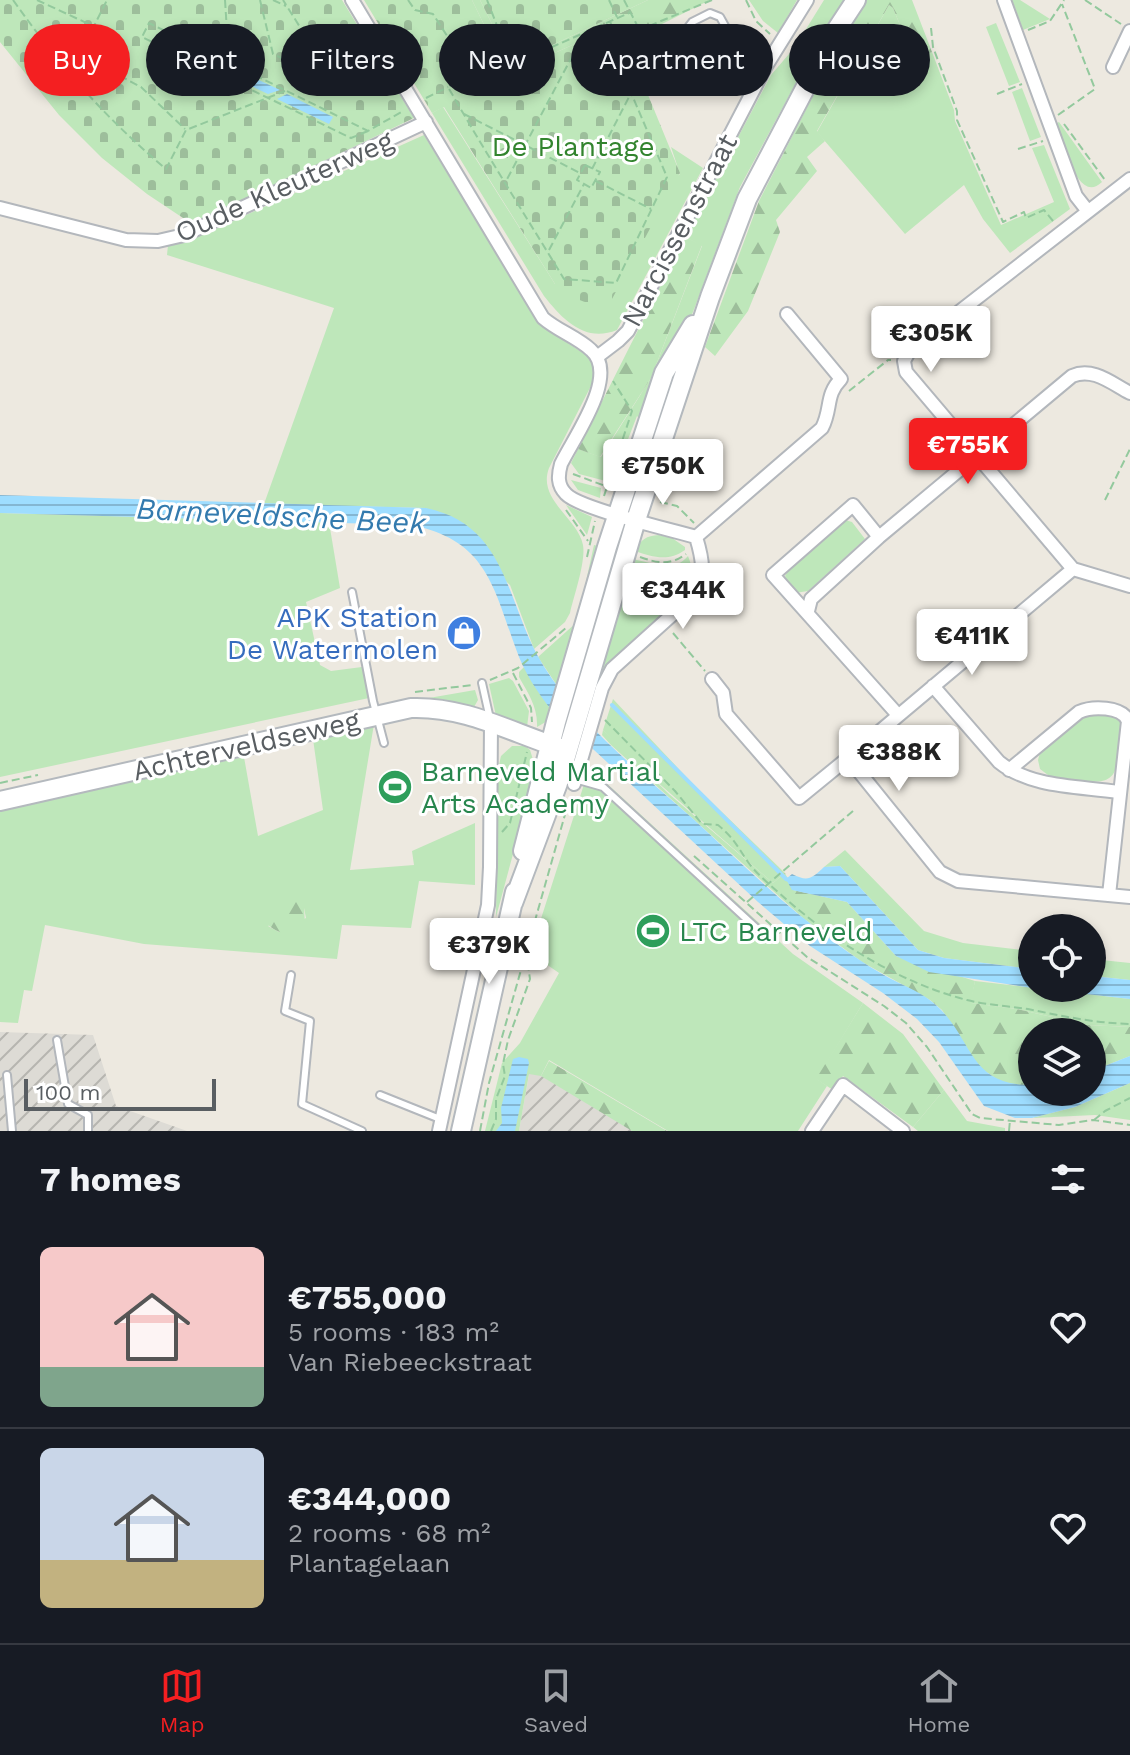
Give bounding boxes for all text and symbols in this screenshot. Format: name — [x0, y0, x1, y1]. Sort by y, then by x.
chip: Buy — [24, 24, 130, 96]
chip: Rent — [146, 24, 265, 96]
chip: Filters — [281, 24, 423, 96]
chip: New — [439, 24, 555, 96]
chip: Apartment — [571, 24, 773, 96]
chip: House — [789, 24, 930, 96]
street label: Oude Kleuterweg — [170, 124, 398, 249]
street label: Narcissenstraat — [615, 128, 744, 332]
park label: De Plantage — [491, 130, 655, 163]
pin: €305K — [875, 306, 987, 374]
text: €305K — [889, 317, 973, 347]
pin: €755K — [912, 418, 1024, 486]
text: €755K — [927, 429, 1009, 459]
pin: €750K — [607, 439, 719, 507]
text: €750K — [621, 450, 705, 480]
water label: Barneveldsche Beek — [135, 490, 428, 541]
pin: €344K — [627, 563, 739, 631]
text: €344K — [640, 574, 726, 604]
place label: APK Station De Watermolen — [227, 601, 438, 666]
pin: €411K — [916, 609, 1028, 677]
shop icon: APK Station De Watermolen — [445, 614, 483, 652]
text: €411K — [935, 620, 1009, 650]
street label: Achterveldseweg — [129, 703, 363, 788]
pin: €388K — [843, 725, 955, 793]
text: €388K — [857, 736, 941, 766]
place label: Barneveld Martial Arts Academy — [421, 755, 660, 820]
sports icon: Barneveld Martial Arts Academy — [376, 768, 414, 806]
sports icon: LTC Barneveld — [634, 912, 672, 950]
map controls — [1018, 914, 1106, 1106]
button: locate — [1018, 914, 1106, 1002]
place label: LTC Barneveld — [679, 915, 873, 948]
pin: €379K — [433, 918, 545, 986]
text: €379K — [448, 929, 530, 959]
button: layers — [1018, 1018, 1106, 1106]
scale bar — [24, 1075, 216, 1111]
text: 100 m — [36, 1080, 100, 1105]
icon: filters — [1046, 1157, 1090, 1201]
text: 7 homes — [40, 1159, 181, 1199]
text: €755,000 — [288, 1277, 447, 1317]
icon: home — [104, 1279, 200, 1375]
icon: heart — [1046, 1305, 1090, 1349]
text: 5 rooms · 183 m² — [288, 1317, 499, 1347]
text: Van Riebeeckstraat — [288, 1347, 532, 1377]
text: €344,000 — [288, 1478, 451, 1518]
icon: home — [104, 1480, 200, 1576]
icon: heart — [1046, 1506, 1090, 1550]
text: 2 rooms · 68 m² — [288, 1518, 490, 1548]
text: Plantagelaan — [288, 1548, 450, 1578]
tab: Map — [160, 1664, 205, 1737]
tab: Saved — [524, 1664, 588, 1737]
tab: Home — [907, 1664, 970, 1737]

